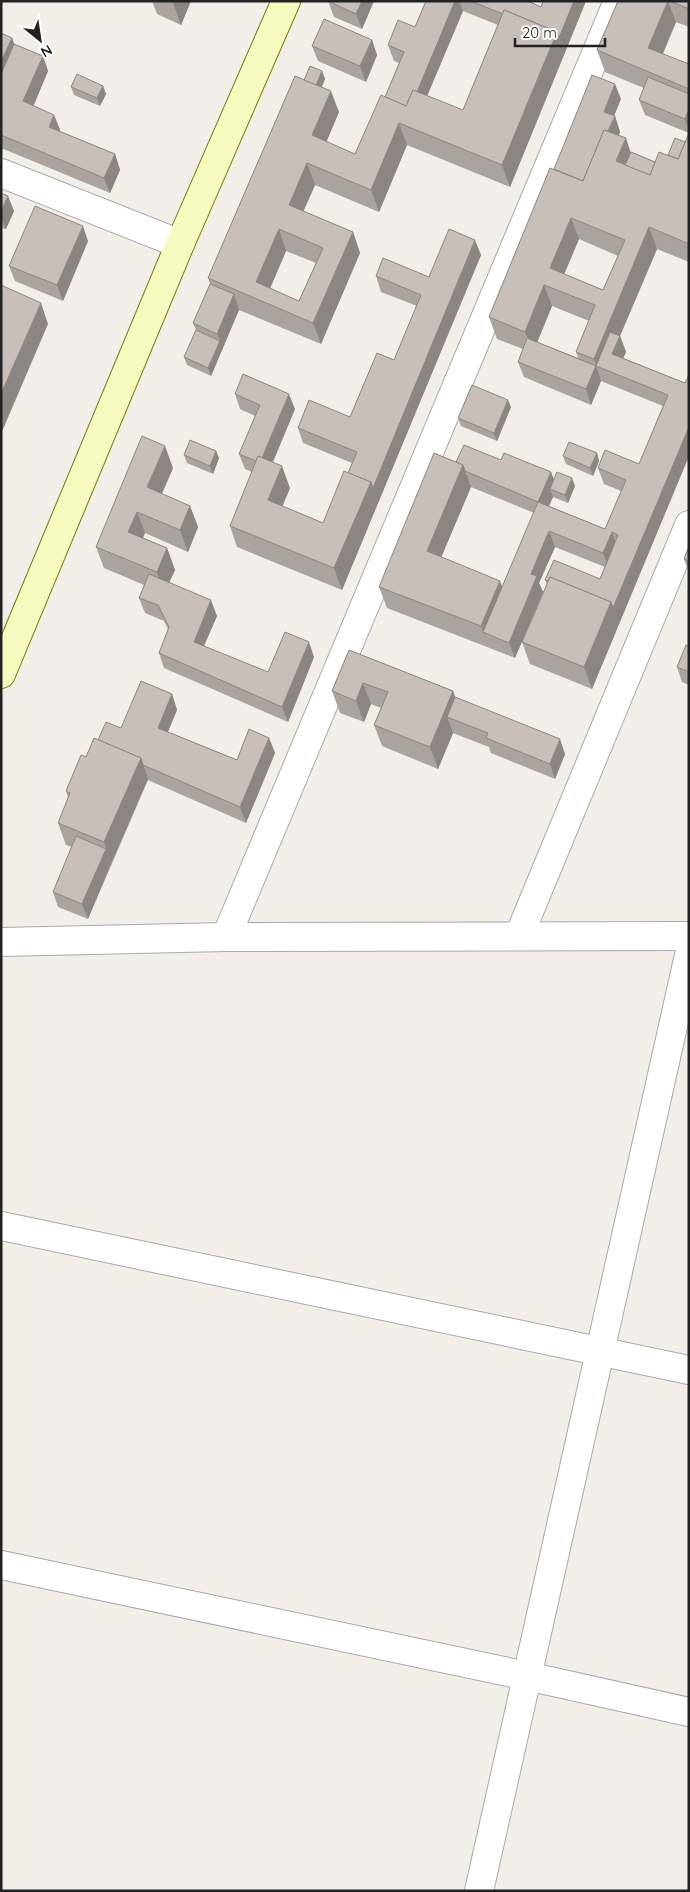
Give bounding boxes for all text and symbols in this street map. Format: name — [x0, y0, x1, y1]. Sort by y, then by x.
north arrow — [15, 15, 65, 65]
scale bar — [515, 15, 605, 47]
text: 20 m — [522, 23, 557, 42]
text: N — [38, 41, 55, 62]

